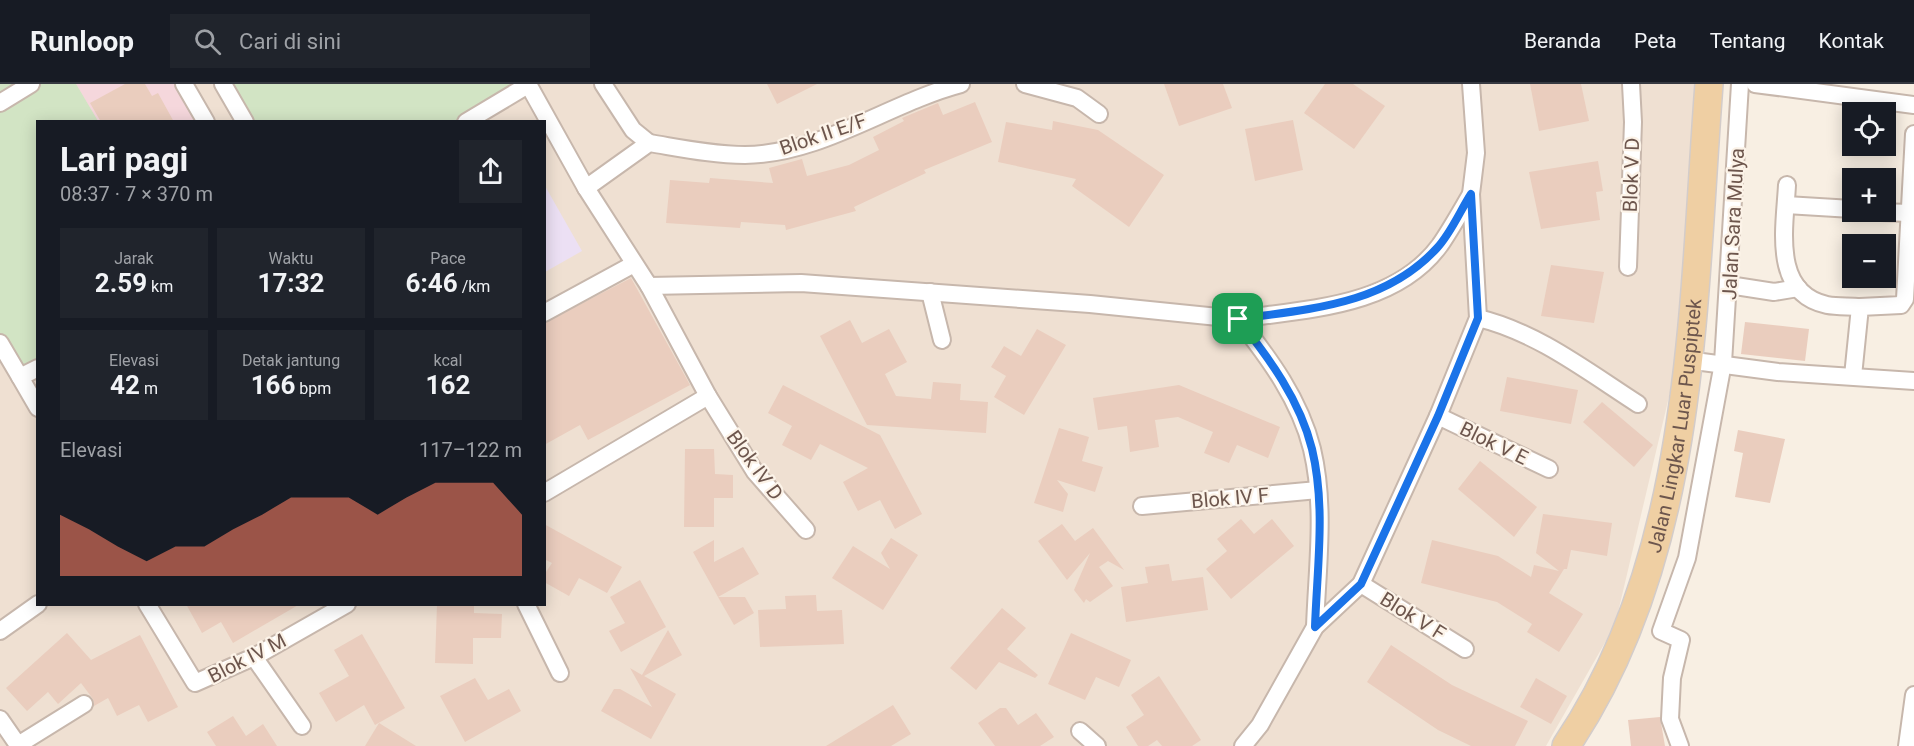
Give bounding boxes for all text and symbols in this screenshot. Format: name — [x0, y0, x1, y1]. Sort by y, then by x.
search box — [170, 14, 590, 68]
text: Runloop — [30, 25, 134, 58]
icon: search — [191, 25, 224, 58]
text: Cari di sini — [239, 29, 341, 54]
text: Beranda — [1524, 29, 1601, 53]
text: Peta — [1634, 29, 1677, 53]
text: Tentang — [1710, 29, 1786, 53]
text: Kontak — [1819, 29, 1884, 53]
map controls — [1842, 102, 1896, 288]
button: locate — [1842, 102, 1896, 156]
street label: Blok II E/F — [776, 108, 870, 160]
street label: Blok V D — [1618, 137, 1644, 213]
text: Lari pagi — [60, 140, 188, 179]
button: share — [459, 140, 522, 203]
street label: Jalan Sara Mulya — [1717, 147, 1749, 301]
button: + — [1842, 168, 1896, 222]
text: 08:37 · 7 × 370 m — [60, 182, 213, 206]
button: − — [1842, 234, 1896, 288]
text: Jarak — [114, 249, 154, 268]
text: Waktu — [269, 249, 313, 268]
text: Pace — [430, 249, 466, 268]
text: 2.59 — [95, 268, 147, 298]
text: 17:32 — [258, 268, 325, 298]
text: 6:46 — [406, 268, 458, 298]
text: km — [147, 277, 173, 296]
text: /km — [458, 277, 490, 296]
pin — [1212, 293, 1263, 344]
street label: Jalan Lingkar Luar Puspiptek — [1642, 297, 1706, 555]
icon: arrive — [1221, 302, 1254, 335]
text: Elevasi — [109, 351, 159, 370]
text: Detak jantung — [242, 351, 340, 370]
text: kcal — [434, 351, 462, 370]
text: 42 — [110, 370, 140, 400]
text: 166 — [251, 370, 295, 400]
text: 162 — [426, 370, 470, 400]
text: m — [140, 379, 158, 398]
text: bpm — [295, 379, 331, 398]
street label: Blok V E — [1456, 416, 1532, 470]
street label: Blok IV D — [722, 426, 788, 504]
text: Elevasi — [60, 438, 122, 462]
text: 117–122 m — [419, 438, 522, 462]
street label: Blok IV F — [1190, 483, 1270, 513]
street label: Blok V F — [1376, 587, 1450, 645]
street label: Blok IV M — [204, 628, 290, 688]

